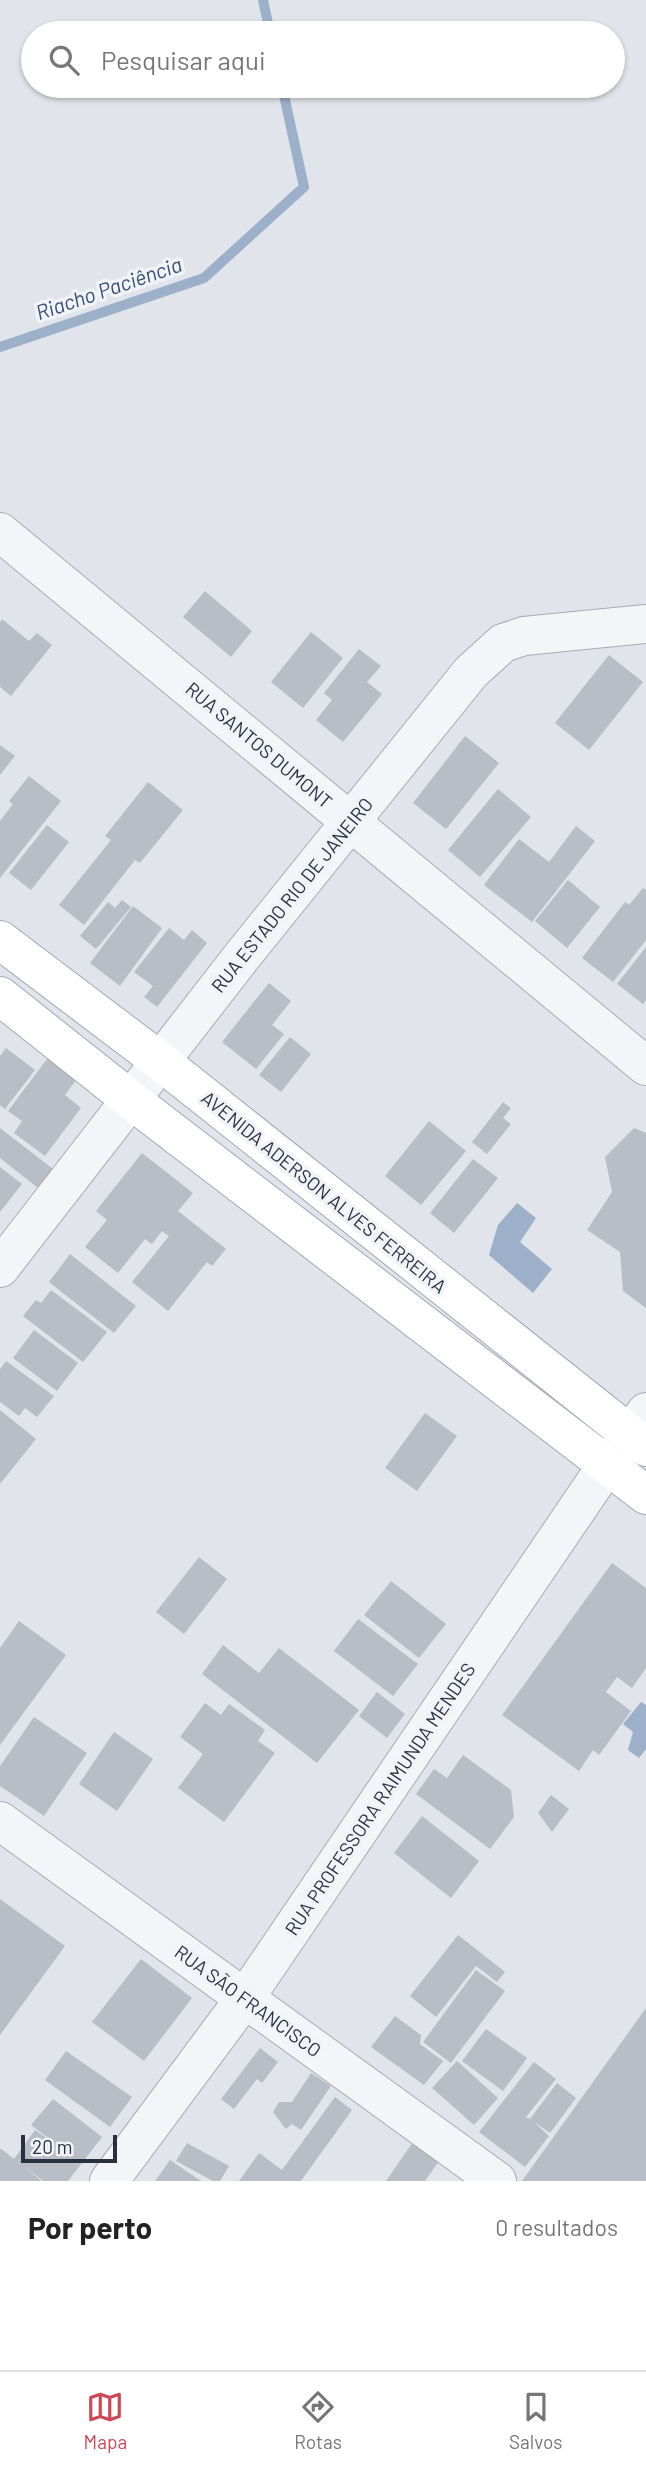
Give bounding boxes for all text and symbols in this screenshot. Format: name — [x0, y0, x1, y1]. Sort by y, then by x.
search box — [21, 21, 625, 98]
icon: search — [45, 41, 83, 79]
text: Pesquisar aqui — [101, 44, 266, 75]
water label: Riacho Paciência — [32, 251, 185, 324]
street label: RUA SANTOS DUMONT — [181, 677, 337, 813]
street label: RUA ESTADO RIO DE JANEIRO — [206, 793, 377, 997]
street label: AVENIDA ADERSON ALVES FERREIRA — [197, 1086, 451, 1298]
street label: RUA PROFESSORA RAIMUNDA MENDES — [280, 1658, 480, 1939]
street label: RUA SÃO FRANCISCO — [171, 1940, 326, 2061]
scale bar — [21, 2132, 117, 2164]
text: 20 m — [32, 2135, 72, 2158]
text: Por perto — [28, 2209, 152, 2245]
text: 0 resultados — [495, 2213, 618, 2241]
tab: Mapa — [84, 2388, 127, 2453]
tab: Rotas — [294, 2388, 342, 2453]
tab: Salvos — [509, 2388, 562, 2453]

